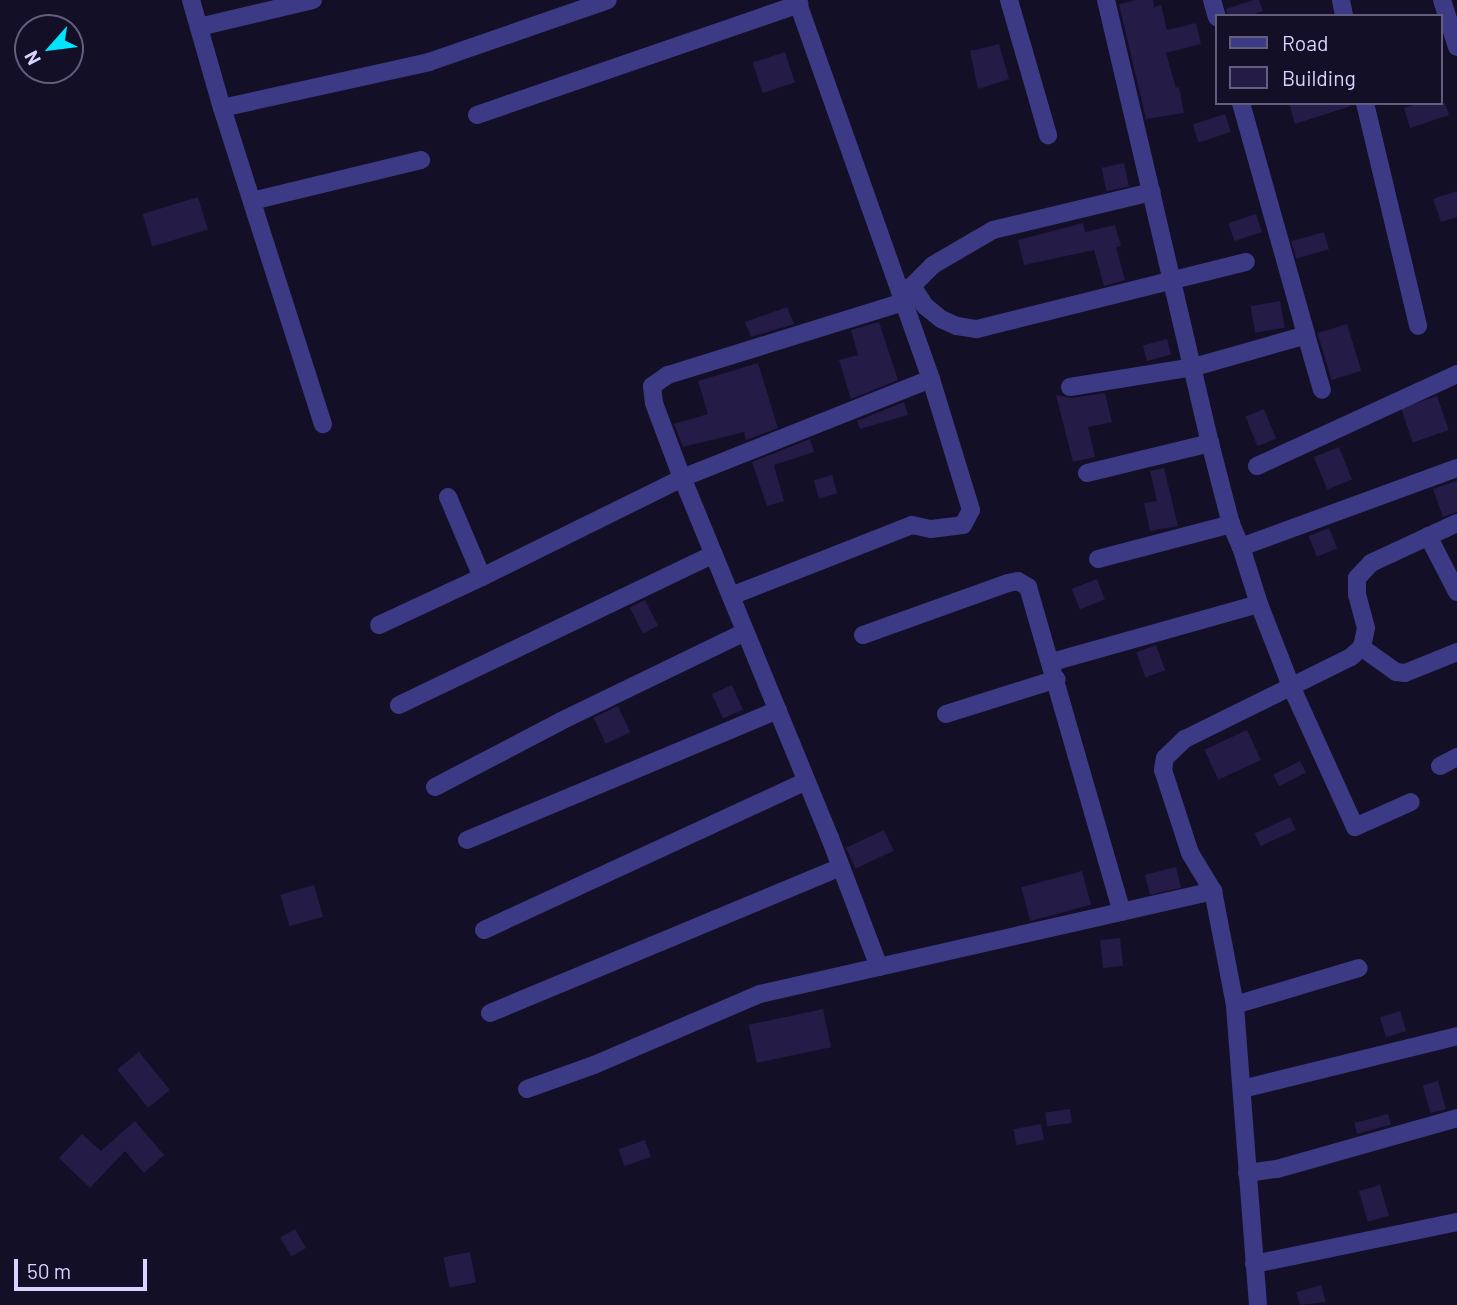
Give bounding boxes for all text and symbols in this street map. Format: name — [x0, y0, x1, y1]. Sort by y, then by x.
north arrow — [14, 14, 84, 84]
legend — [1216, 14, 1443, 105]
text: Road — [1282, 30, 1328, 55]
text: N — [19, 47, 45, 69]
text: Building — [1282, 65, 1356, 90]
scale bar — [18, 1246, 150, 1290]
text: 50 m — [27, 1258, 71, 1283]

